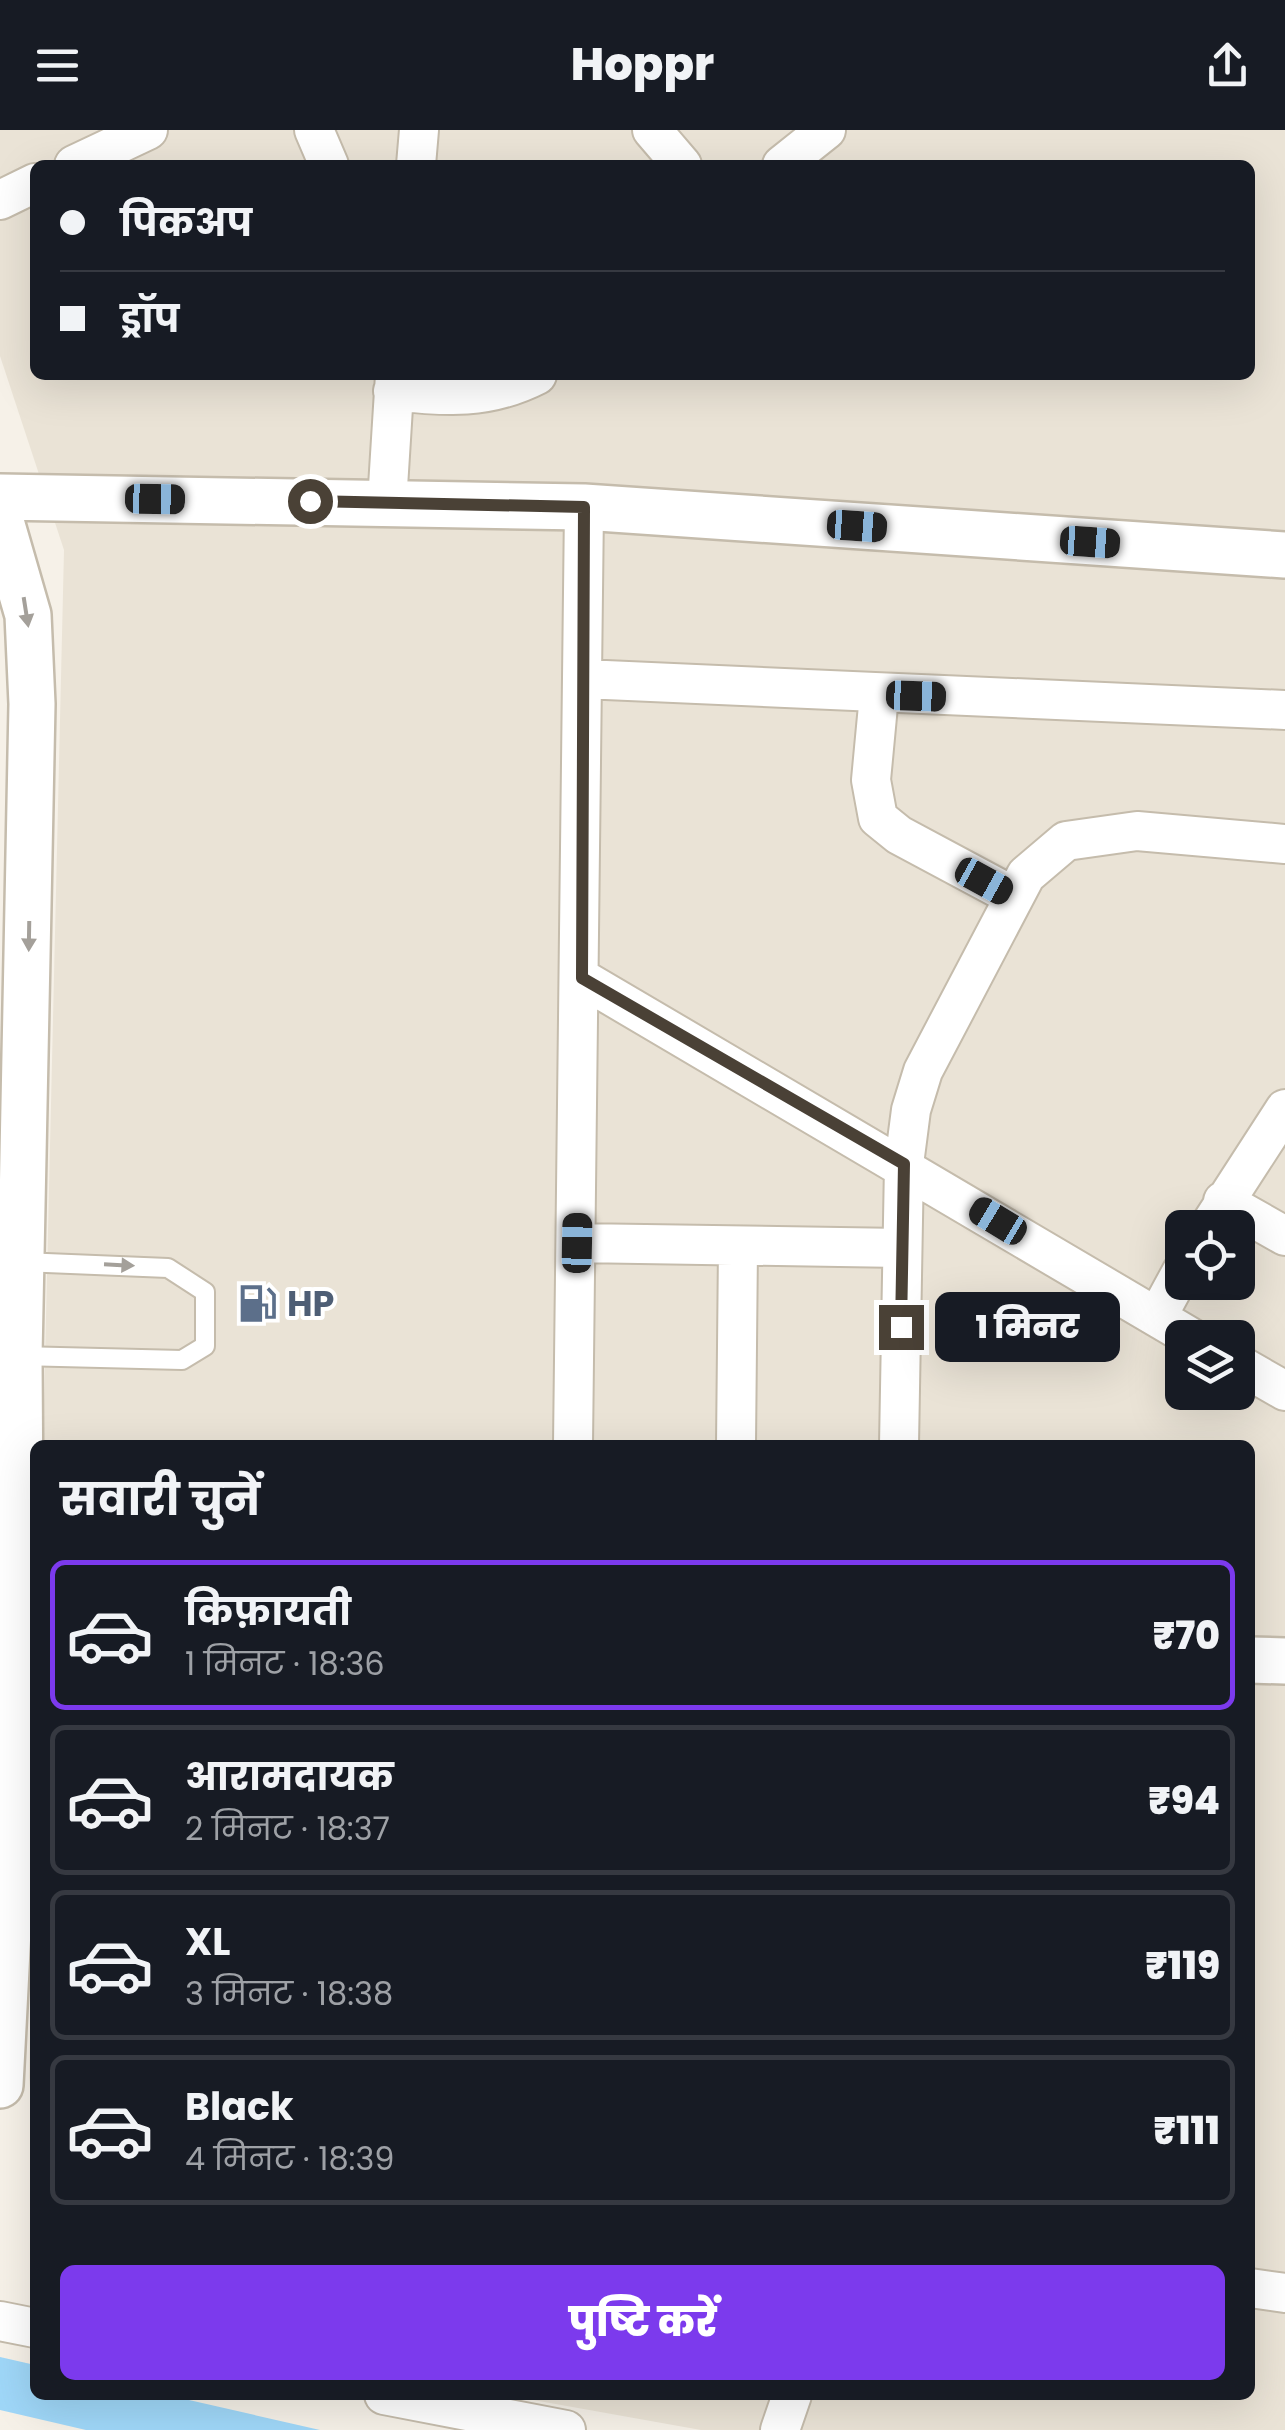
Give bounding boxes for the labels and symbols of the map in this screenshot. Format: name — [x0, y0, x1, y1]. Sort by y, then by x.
route start — [288, 479, 333, 524]
car — [125, 483, 185, 515]
car — [826, 509, 888, 543]
car — [1059, 525, 1121, 559]
one-way arrow — [19, 597, 34, 628]
car — [885, 680, 947, 712]
car — [950, 853, 1018, 909]
one-way arrow — [21, 921, 37, 953]
car — [965, 1193, 1031, 1249]
car — [561, 1213, 593, 1273]
one-way arrow — [103, 1257, 135, 1273]
place label: HP — [287, 1279, 334, 1328]
fuel station icon: HP — [236, 1282, 278, 1324]
callout: 1 मिनट — [936, 1292, 1121, 1362]
route end — [879, 1305, 924, 1350]

